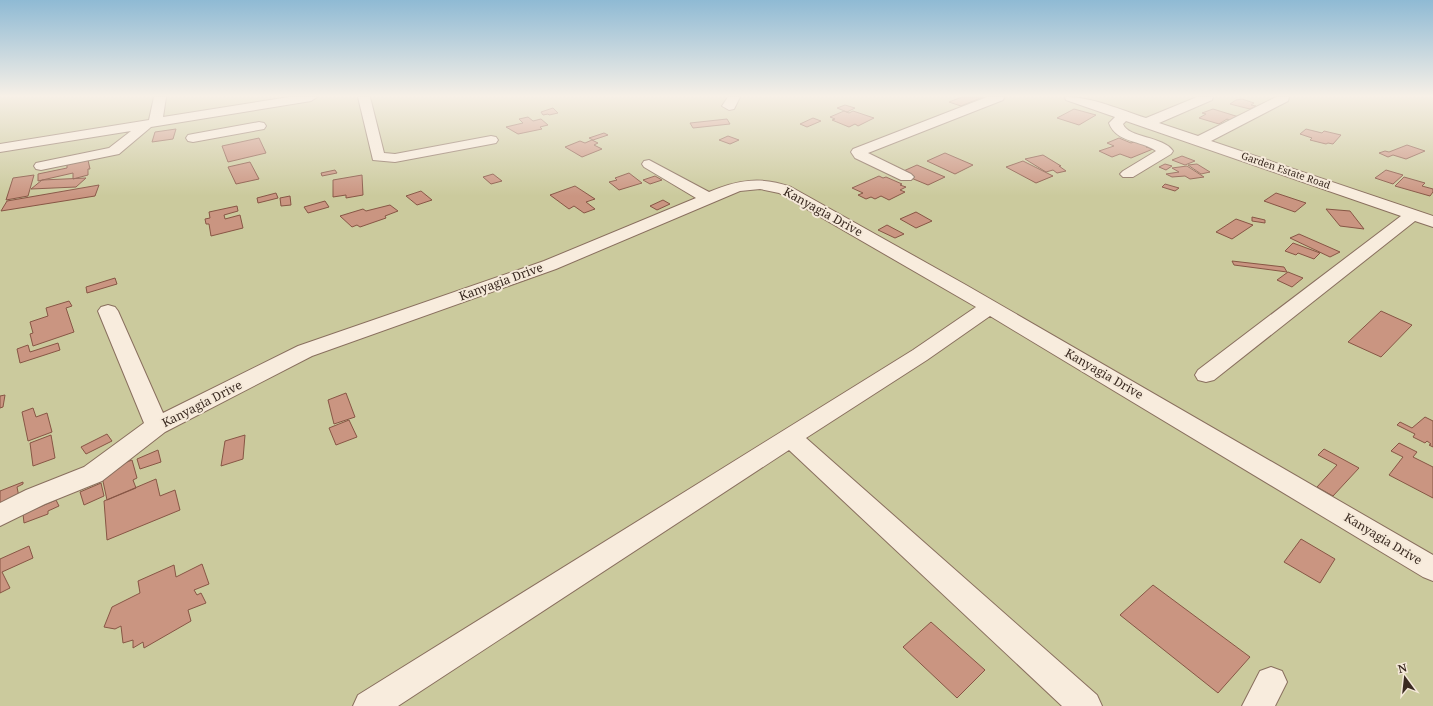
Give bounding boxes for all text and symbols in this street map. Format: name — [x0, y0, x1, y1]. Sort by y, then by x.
street label: Garden Estate Road — [1240, 148, 1332, 192]
street label: Kanyagia Drive — [781, 183, 866, 240]
street label: Kanyagia Drive — [457, 259, 545, 305]
street label: Kanyagia Drive — [1062, 344, 1147, 403]
street label: Kanyagia Drive — [159, 376, 245, 431]
street label: Kanyagia Drive — [1341, 509, 1425, 569]
north arrow — [1385, 658, 1425, 698]
text: N — [1396, 659, 1409, 676]

